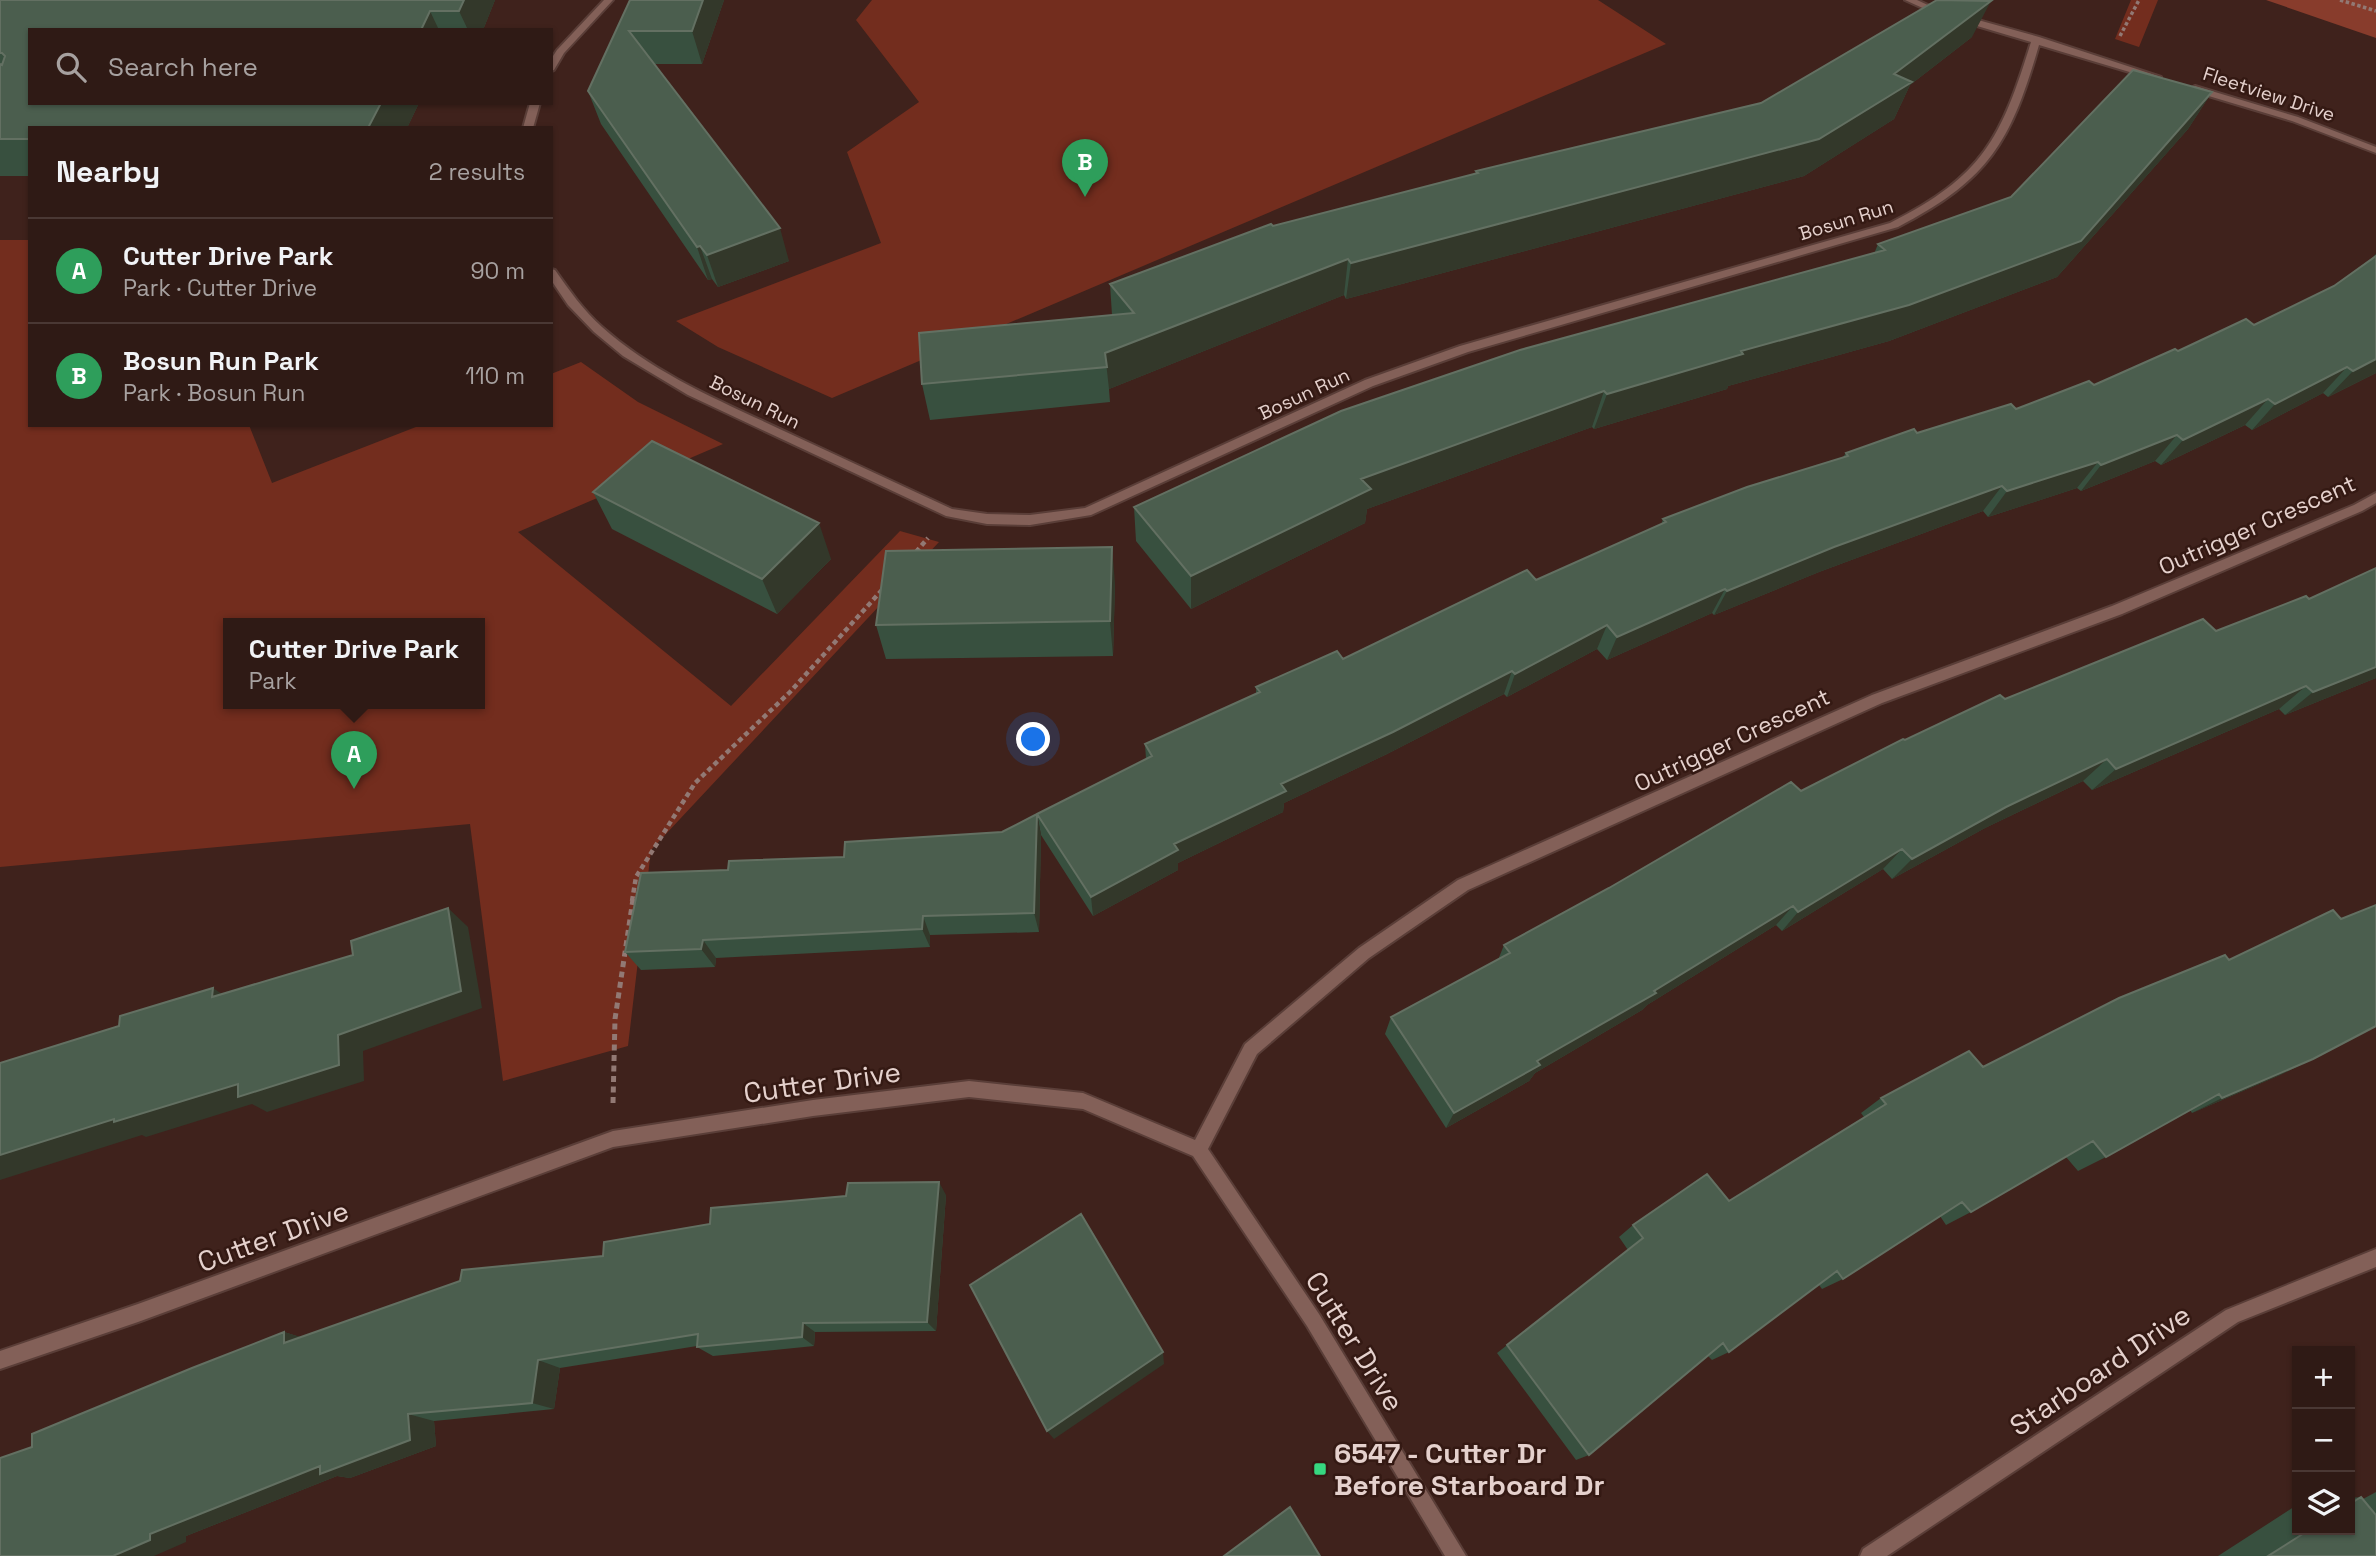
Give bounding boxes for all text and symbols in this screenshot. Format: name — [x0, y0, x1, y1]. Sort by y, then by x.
search box — [28, 28, 553, 105]
icon: search — [52, 48, 90, 86]
text: Search here — [108, 50, 258, 84]
street label: Fleetview Drive — [2200, 61, 2338, 127]
pin: B — [1062, 139, 1108, 197]
text: Nearby — [56, 152, 160, 191]
text: 2 results — [429, 157, 525, 187]
street label: Bosun Run — [1796, 194, 1896, 246]
text: Cutter Drive Park — [123, 239, 333, 273]
text: A — [72, 256, 86, 286]
text: 90 m — [470, 256, 525, 286]
text: Park · Cutter Drive — [123, 273, 317, 303]
text: Bosun Run Park — [123, 344, 319, 378]
text: B — [71, 361, 87, 391]
text: 110 m — [465, 361, 525, 391]
street label: Bosun Run — [1254, 362, 1354, 426]
street label: Bosun Run — [706, 369, 804, 435]
text: Park · Bosun Run — [123, 378, 305, 408]
street label: Outrigger Crescent — [2154, 468, 2360, 582]
popup — [223, 618, 485, 709]
text: Cutter Drive Park — [249, 632, 459, 666]
text: Park — [249, 666, 297, 696]
street label: Outrigger Crescent — [1629, 681, 1835, 799]
your location — [1016, 722, 1050, 756]
pin: A — [331, 731, 377, 789]
street label: Cutter Drive — [741, 1053, 903, 1111]
street label: Cutter Drive — [192, 1192, 354, 1280]
street label: Cutter Drive — [1298, 1264, 1412, 1418]
street label: Starboard Drive — [2003, 1296, 2197, 1444]
map controls — [2292, 1346, 2355, 1535]
button: + — [2292, 1346, 2355, 1409]
button: − — [2292, 1409, 2355, 1472]
place label: 6547 - Cutter Dr Before Starboard Dr — [1334, 1435, 1605, 1503]
marker: 6547 - Cutter Dr Before Starboard Dr — [1312, 1461, 1328, 1477]
button: layers — [2292, 1472, 2355, 1535]

